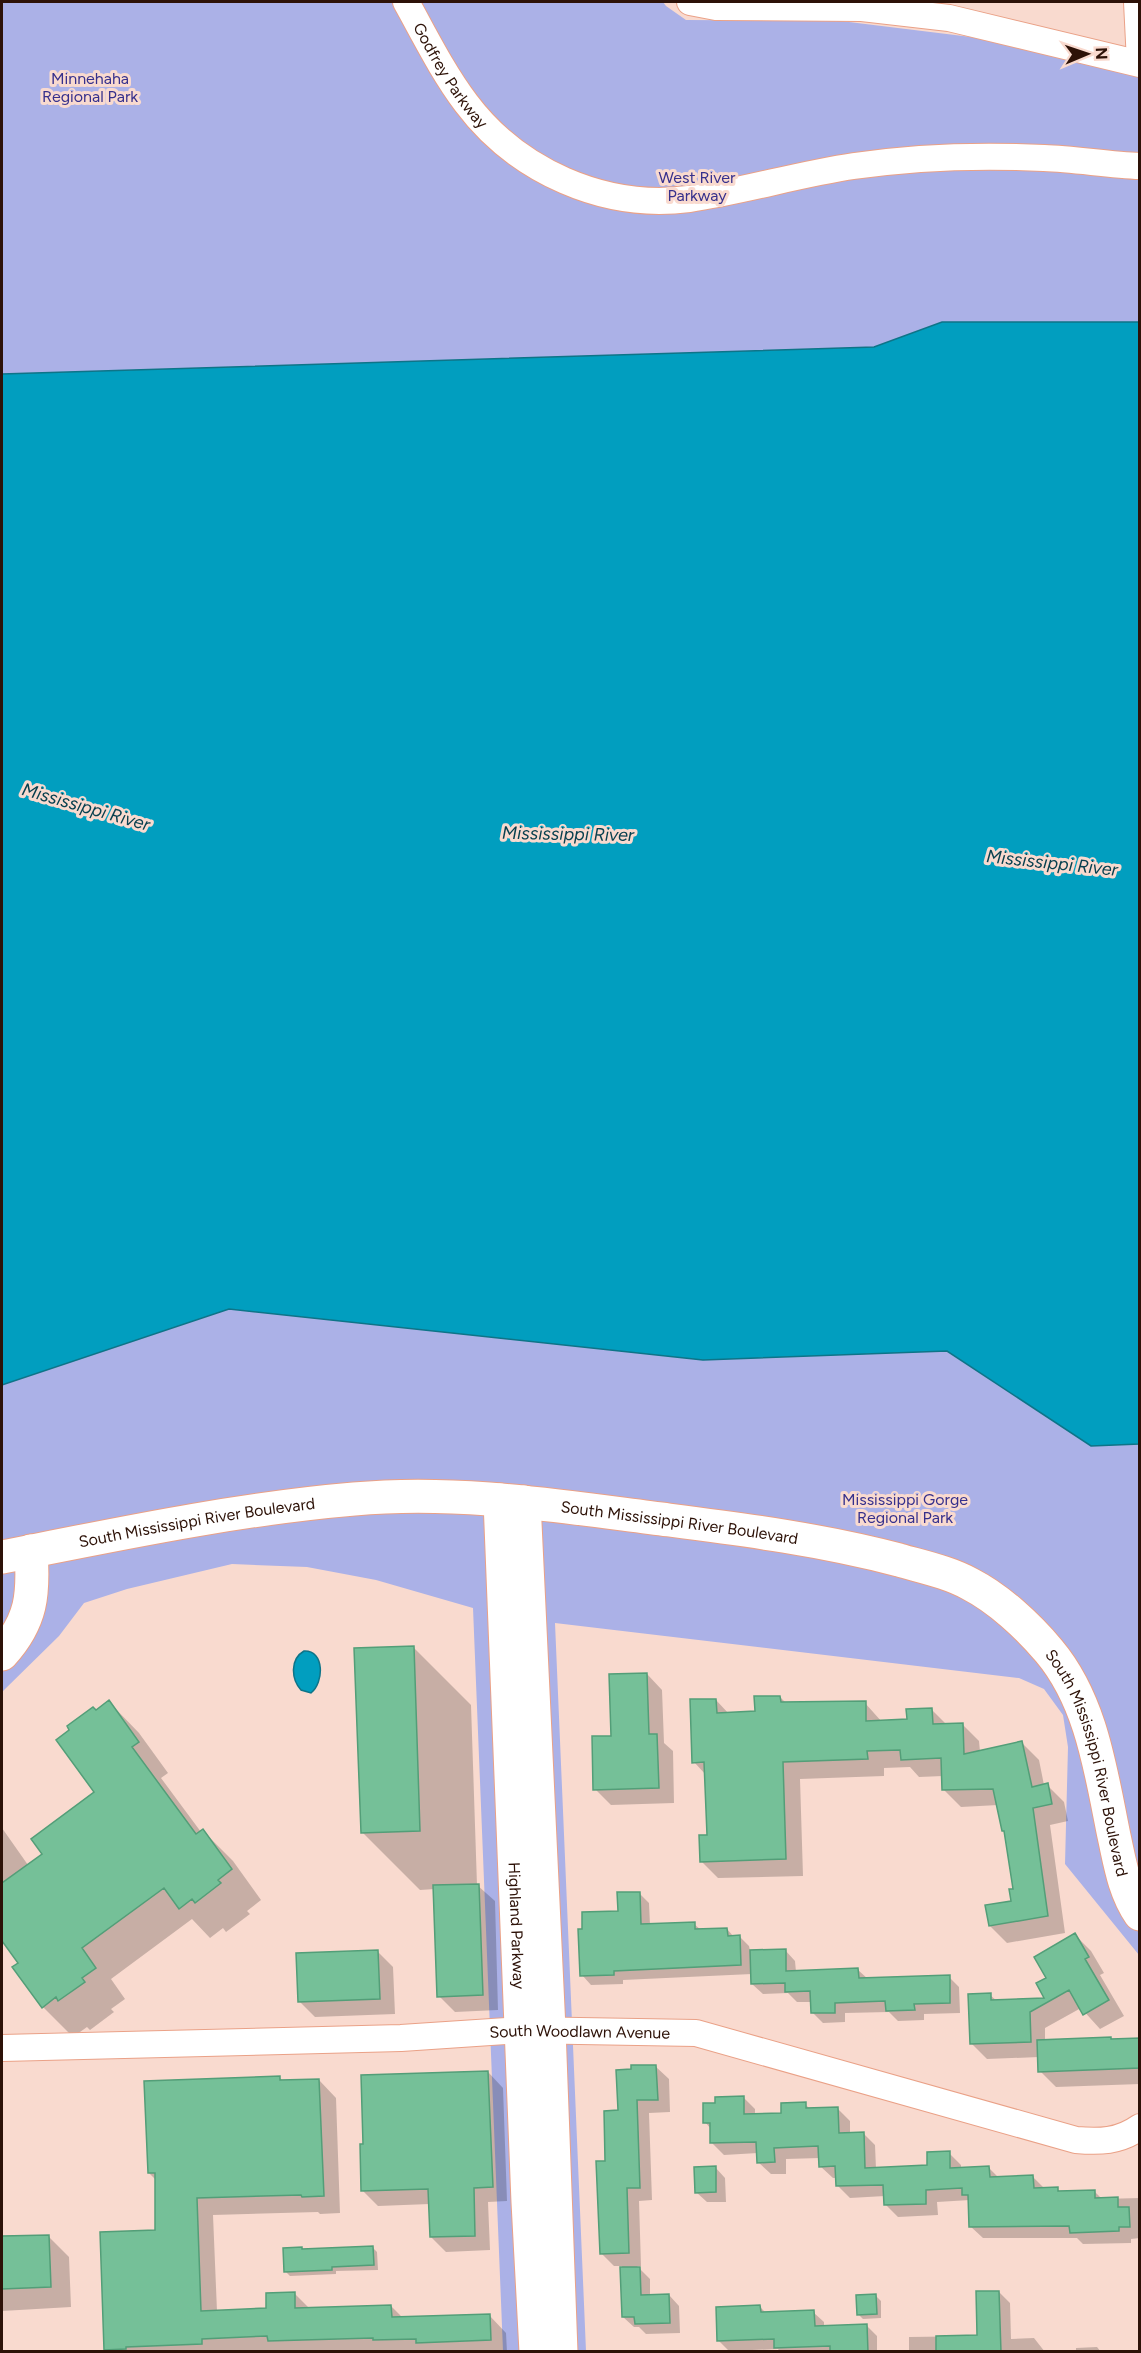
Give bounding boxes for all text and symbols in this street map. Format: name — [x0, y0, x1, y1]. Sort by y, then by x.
street label: Godfrey Parkway — [410, 19, 493, 132]
north arrow — [1057, 24, 1117, 84]
text: N — [1092, 47, 1111, 60]
park label: Minnehaha Regional Park — [42, 69, 138, 106]
park label: West River Parkway — [659, 168, 736, 205]
water label: Mississippi River — [19, 778, 153, 836]
water label: Mississippi River — [502, 822, 635, 846]
water label: Mississippi River — [985, 845, 1120, 881]
park label: Mississippi Gorge Regional Park — [842, 1490, 968, 1527]
street label: South Mississippi River Boulevard — [77, 1493, 316, 1551]
street label: South Mississippi River Boulevard — [560, 1497, 800, 1548]
street label: South Mississippi River Boulevard — [1042, 1645, 1132, 1879]
street label: Highland Parkway — [505, 1862, 529, 1990]
street label: South Woodlawn Avenue — [489, 2020, 670, 2042]

